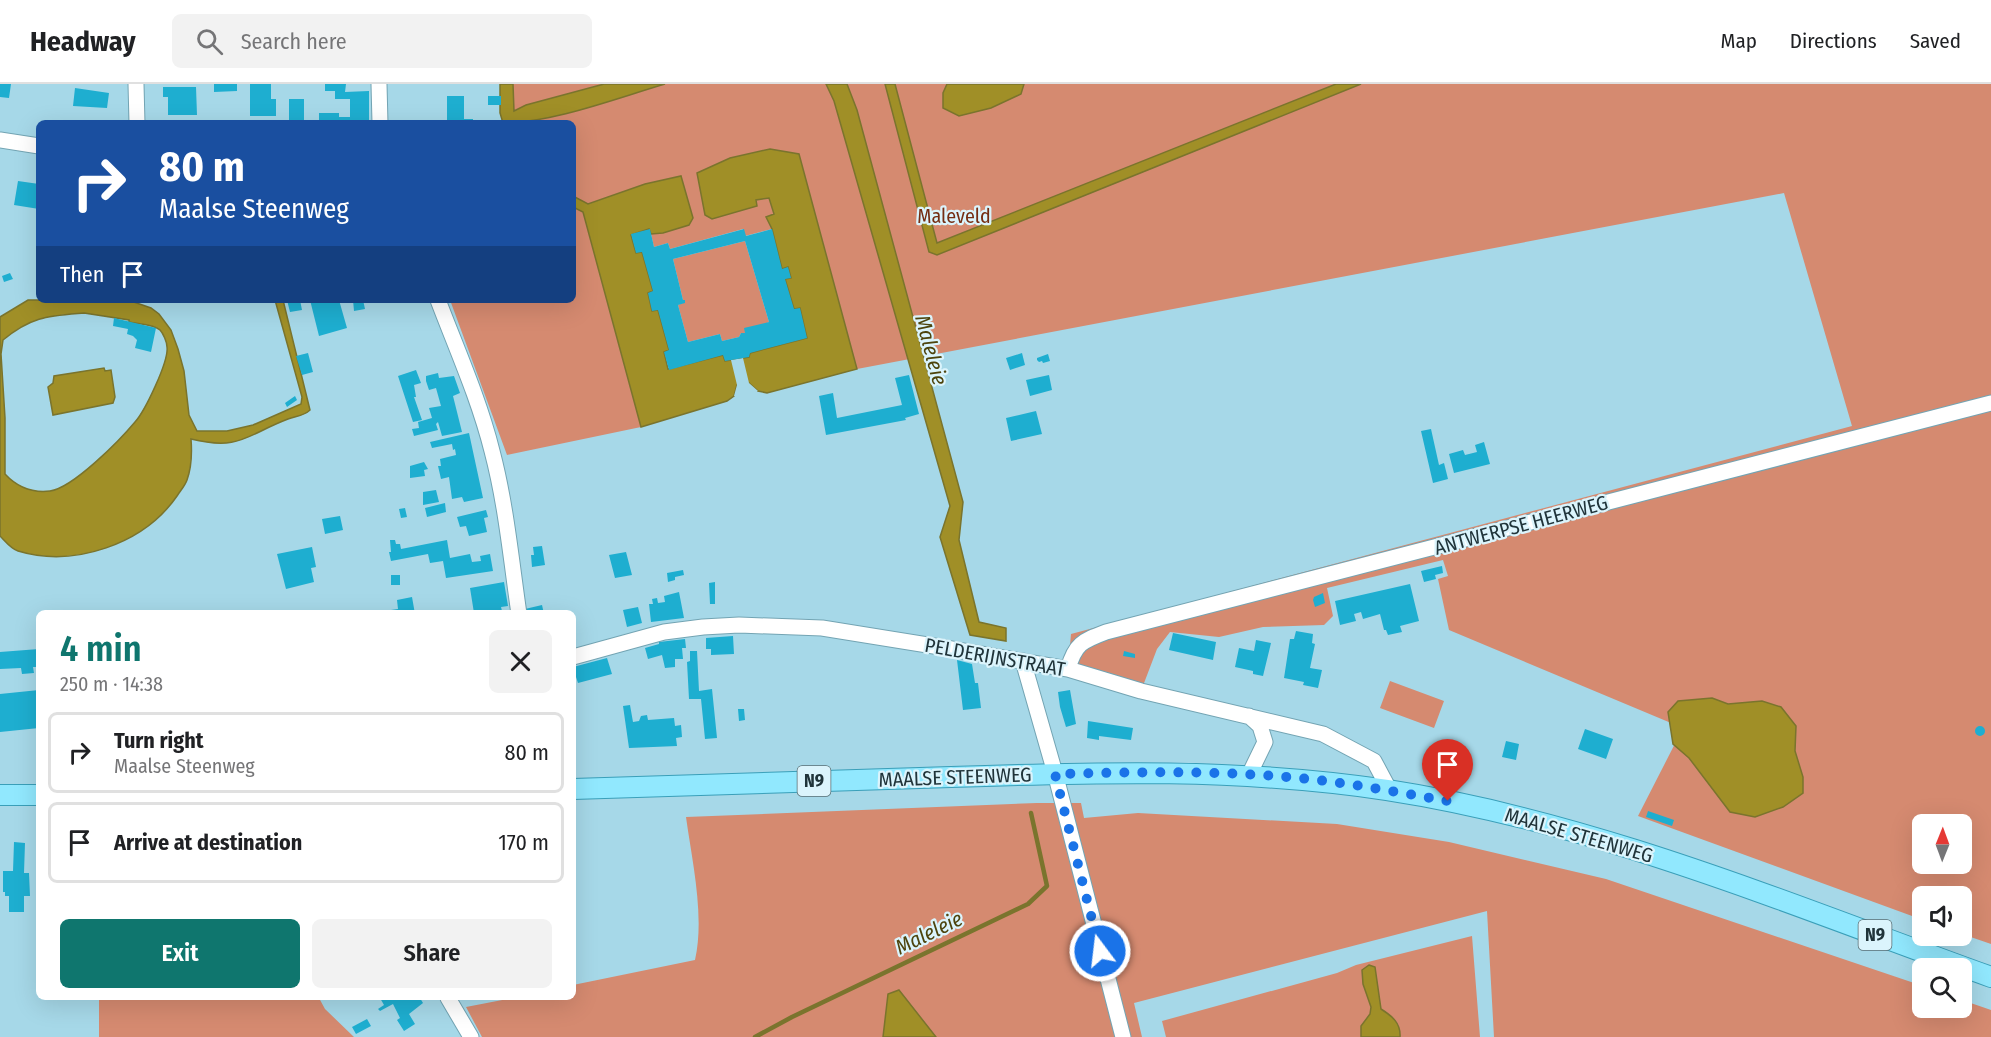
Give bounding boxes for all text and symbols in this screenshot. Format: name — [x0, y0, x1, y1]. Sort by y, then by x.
search box — [172, 14, 592, 68]
text: Headway — [30, 25, 136, 58]
icon: search — [193, 25, 226, 58]
text: Search here — [241, 28, 347, 55]
text: Map — [1720, 28, 1757, 54]
text: Directions — [1790, 28, 1877, 54]
text: Saved — [1910, 28, 1961, 54]
text: 80 m — [159, 142, 245, 192]
icon: right — [60, 144, 138, 222]
text: Maalse Steenweg — [159, 193, 349, 225]
park label: Maleveld — [917, 204, 991, 228]
icon: arrive — [116, 258, 149, 291]
text: Then — [60, 261, 104, 288]
water label: Maleleie — [909, 312, 953, 388]
street label: ANTWERPSE HEERWEG — [1432, 490, 1610, 560]
text: 4 min — [60, 627, 142, 671]
button: close — [489, 630, 552, 693]
street label: PELDERIJNSTRAAT — [923, 633, 1068, 681]
text: 250 m · 14:38 — [60, 672, 163, 696]
text: Turn right — [114, 727, 203, 754]
icon: right — [63, 736, 96, 769]
text: 80 m — [504, 739, 549, 766]
pin — [1422, 739, 1473, 801]
icon: arrive — [1431, 748, 1464, 781]
text: Maalse Steenweg — [114, 754, 255, 778]
street label: MAALSE STEENWEG — [878, 762, 1032, 792]
road number: N9 — [798, 766, 830, 796]
street label: MAALSE STEENWEG — [1502, 802, 1656, 868]
north arrow — [1912, 814, 1972, 874]
map controls — [1912, 814, 1972, 1018]
icon: arrive — [63, 826, 96, 859]
text: Arrive at destination — [114, 829, 302, 856]
text: 170 m — [498, 829, 549, 856]
button: sound — [1912, 886, 1972, 946]
water label: Maleleie — [891, 906, 967, 960]
button: Exit — [60, 919, 300, 988]
button: Share — [312, 919, 552, 988]
position arrow — [1068, 919, 1132, 983]
road number: N9 — [1858, 920, 1892, 950]
button: search — [1912, 958, 1972, 1018]

